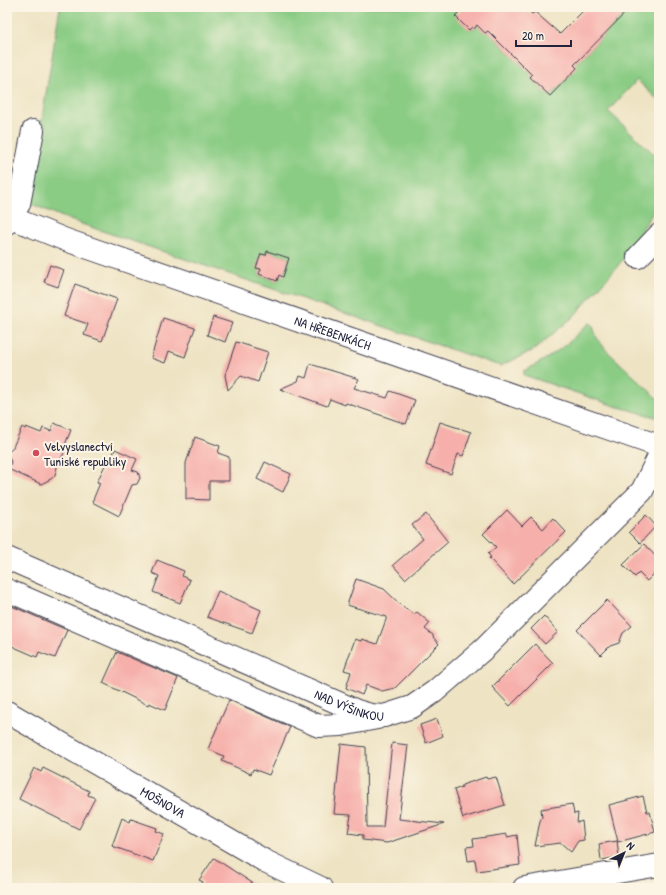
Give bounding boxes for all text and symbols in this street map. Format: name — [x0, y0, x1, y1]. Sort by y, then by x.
scale bar — [516, 22, 571, 48]
text: 20 m — [522, 27, 544, 44]
street label: NA HŘEBENKÁCH — [292, 311, 373, 354]
place label: Velvyslanectví Tuniské republiky — [44, 437, 127, 470]
marker: Velvyslanectví Tuniské republiky — [31, 448, 41, 458]
street label: NAD VÝŠINKOU — [312, 685, 384, 725]
street label: MOŠNOVA — [137, 782, 189, 822]
north arrow — [604, 833, 644, 873]
text: N — [624, 839, 638, 853]

